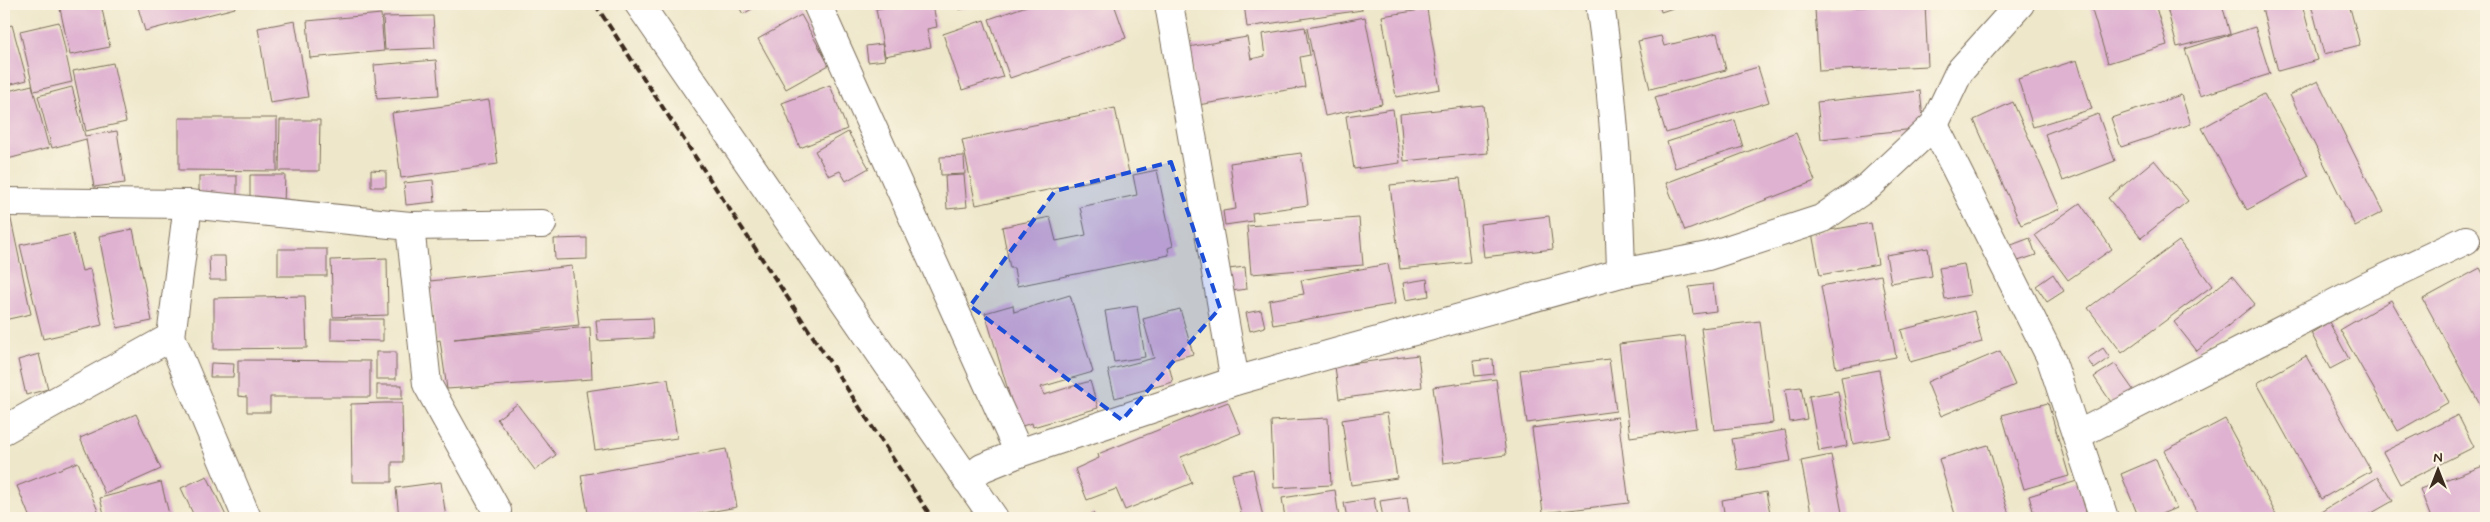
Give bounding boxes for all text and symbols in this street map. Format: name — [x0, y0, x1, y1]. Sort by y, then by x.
north arrow — [2412, 444, 2462, 494]
text: N — [2433, 449, 2443, 467]

